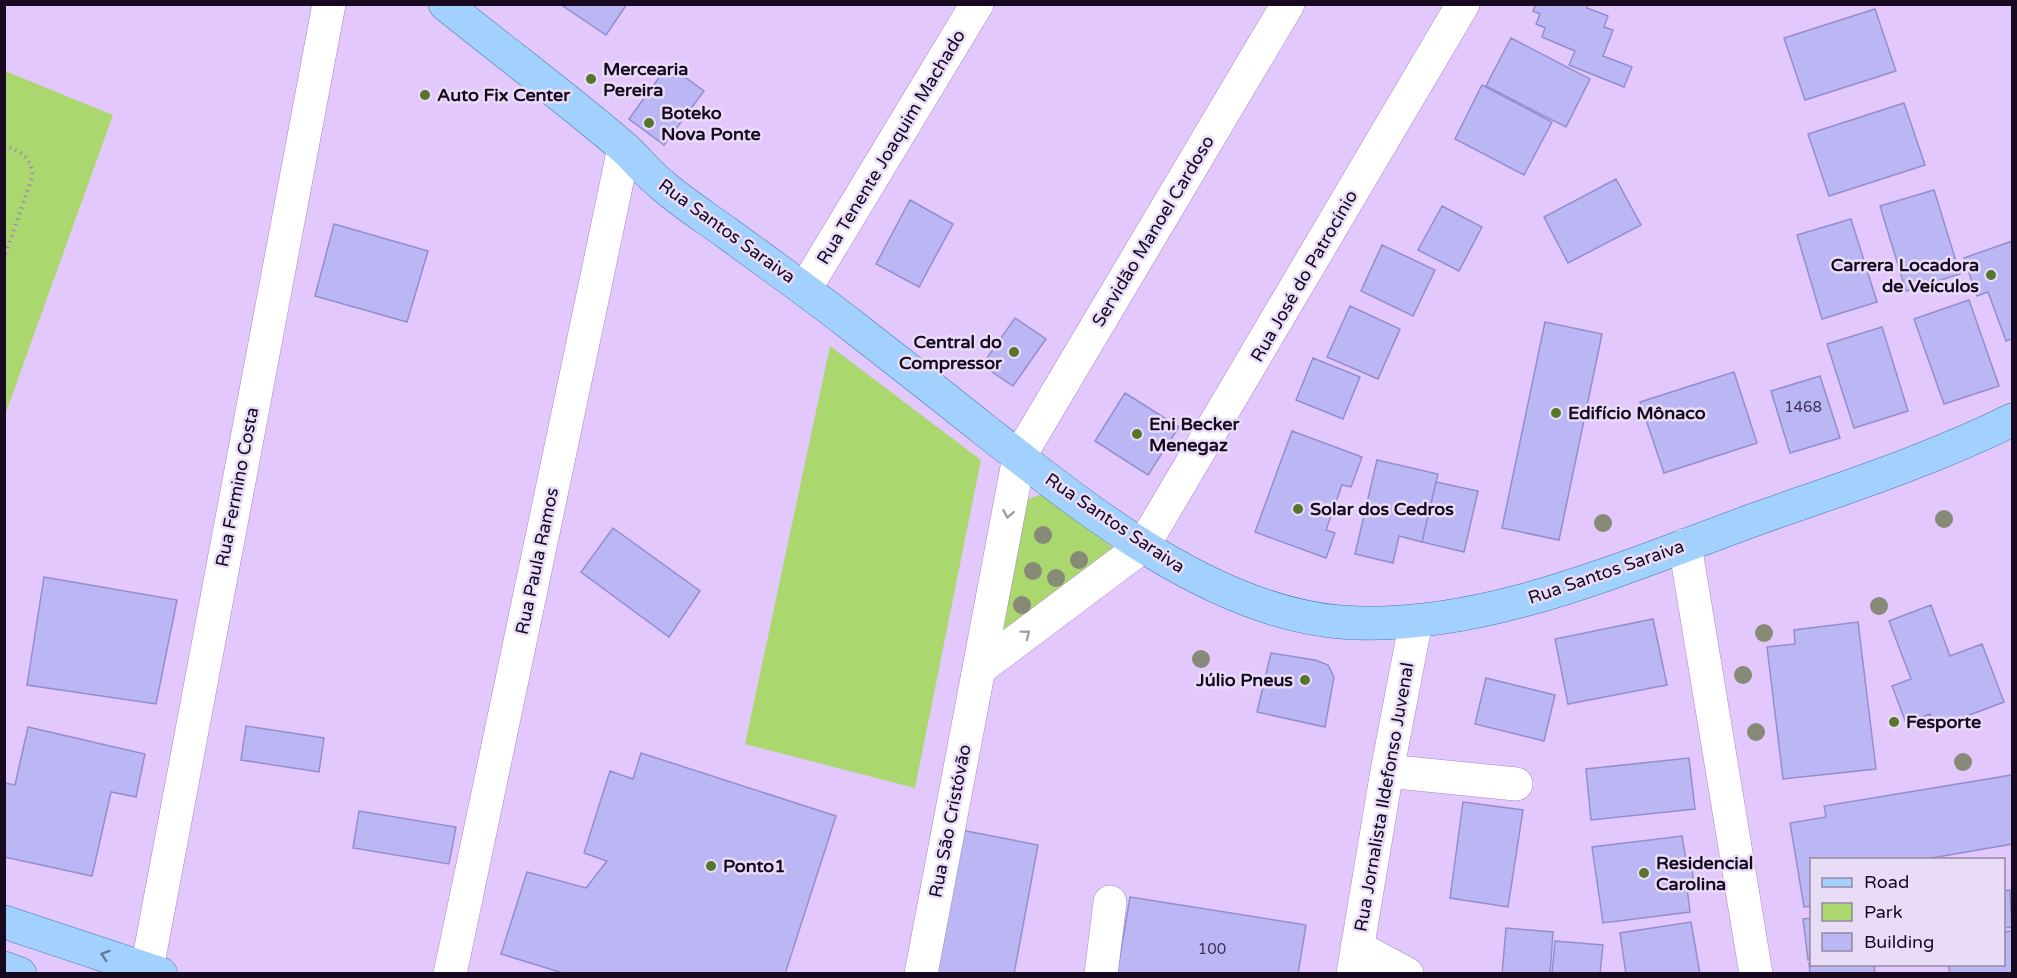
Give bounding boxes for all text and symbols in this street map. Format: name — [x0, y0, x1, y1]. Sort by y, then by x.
street label: Rua Tenente Joaquim Machado — [812, 26, 970, 268]
place label: Mercearia Pereira — [603, 58, 688, 101]
marker: Mercearia Pereira — [584, 72, 598, 86]
place label: Auto Fix Center — [437, 84, 571, 106]
marker: Auto Fix Center — [418, 88, 432, 102]
place label: Boteko Nova Ponte — [661, 102, 761, 145]
marker: Boteko Nova Ponte — [642, 116, 656, 130]
street label: Servidão Manoel Cardoso — [1087, 131, 1219, 331]
street label: Rua Santos Saraiva — [654, 174, 800, 288]
street label: Rua José do Patrocínio — [1246, 186, 1362, 366]
place label: Carrera Locadora de Veículos — [1831, 254, 1979, 297]
marker: Carrera Locadora de Veículos — [1984, 268, 1998, 282]
place label: Central do Compressor — [899, 331, 1003, 374]
marker: Central do Compressor — [1007, 345, 1021, 359]
house number: 1468 — [1784, 398, 1822, 416]
place label: Edifício Mônaco — [1568, 402, 1706, 424]
street label: Rua Fermino Costa — [211, 405, 263, 569]
marker: Edifício Mônaco — [1549, 406, 1563, 420]
place label: Eni Becker Menegaz — [1149, 413, 1240, 456]
marker: Eni Becker Menegaz — [1130, 427, 1144, 441]
street label: Rua Santos Saraiva — [1041, 468, 1189, 578]
street label: Rua Paula Ramos — [511, 486, 563, 636]
place label: Solar dos Cedros — [1310, 498, 1454, 520]
marker: Solar dos Cedros — [1291, 502, 1305, 516]
one-way arrow — [1002, 509, 1015, 519]
street label: Rua Santos Saraiva — [1525, 535, 1687, 609]
one-way arrow — [1019, 630, 1030, 641]
street label: Rua Jornalista Ildefonso Juvenal — [1349, 661, 1419, 933]
place label: Júlio Pneus — [1195, 669, 1293, 691]
marker: Júlio Pneus — [1298, 673, 1312, 687]
place label: Fesporte — [1906, 711, 1981, 733]
marker: Fesporte — [1887, 715, 1901, 729]
street label: Rua São Cristóvão — [924, 742, 976, 900]
place label: Residencial Carolina — [1656, 852, 1753, 895]
place label: Ponto1 — [723, 855, 786, 877]
legend — [1810, 858, 2005, 966]
marker: Ponto1 — [704, 859, 718, 873]
marker: Residencial Carolina — [1637, 866, 1651, 880]
text: Road — [1864, 871, 1909, 893]
text: Park — [1864, 901, 1903, 923]
text: Building — [1864, 931, 1934, 953]
house number: 100 — [1198, 940, 1226, 958]
one-way arrow — [100, 950, 111, 962]

